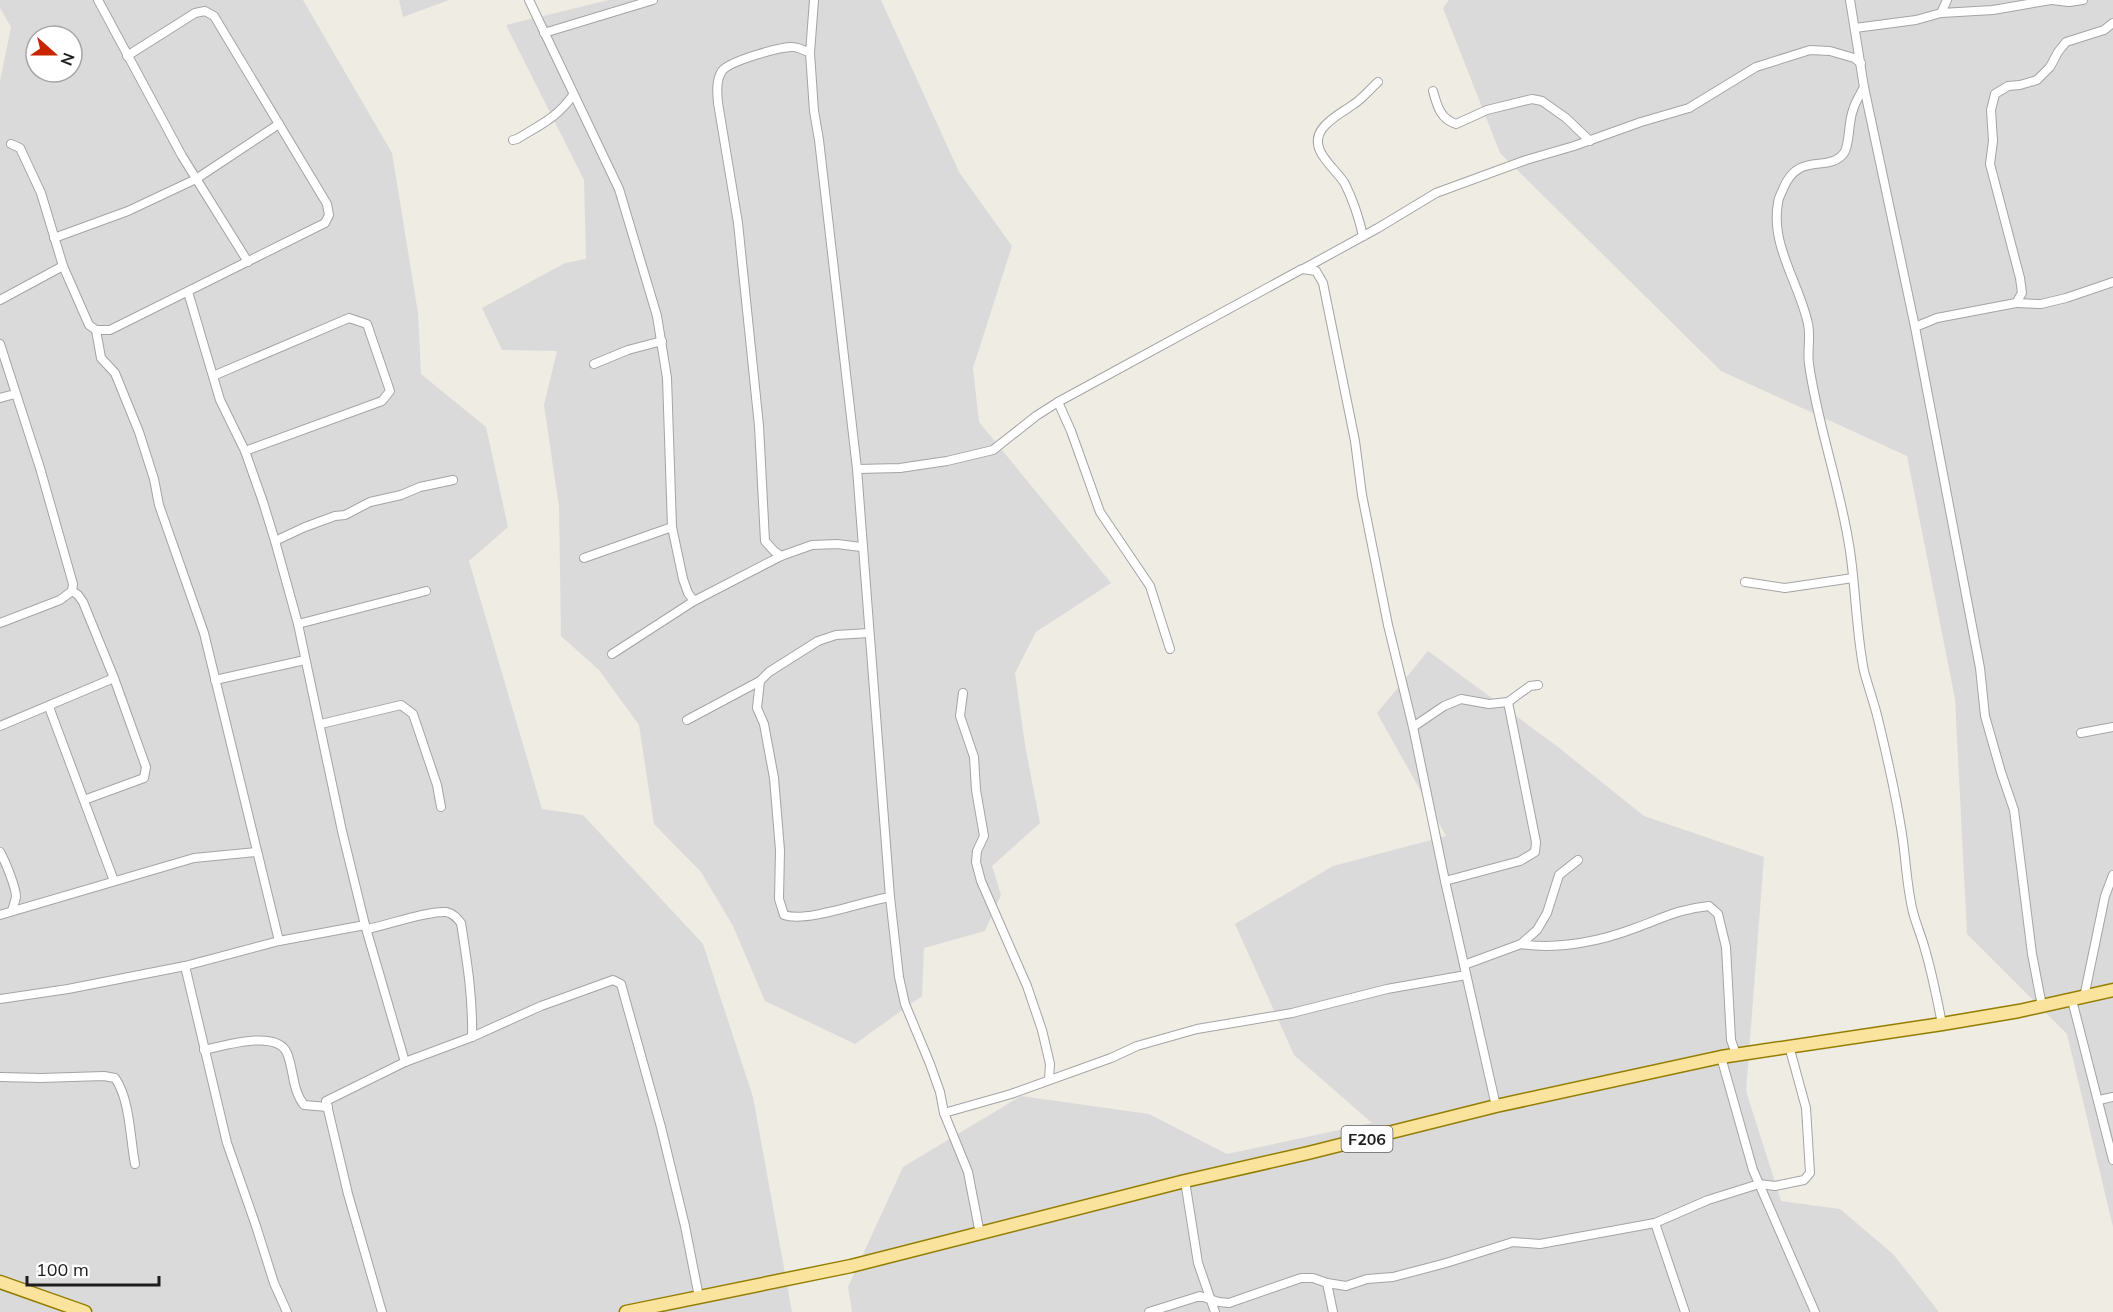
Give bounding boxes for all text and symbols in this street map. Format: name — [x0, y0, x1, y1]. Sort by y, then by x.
north arrow — [24, 24, 84, 84]
text: N — [57, 50, 80, 69]
road number: F206 — [1342, 1126, 1392, 1152]
scale bar — [27, 1249, 159, 1287]
text: 100 m — [36, 1258, 89, 1281]

